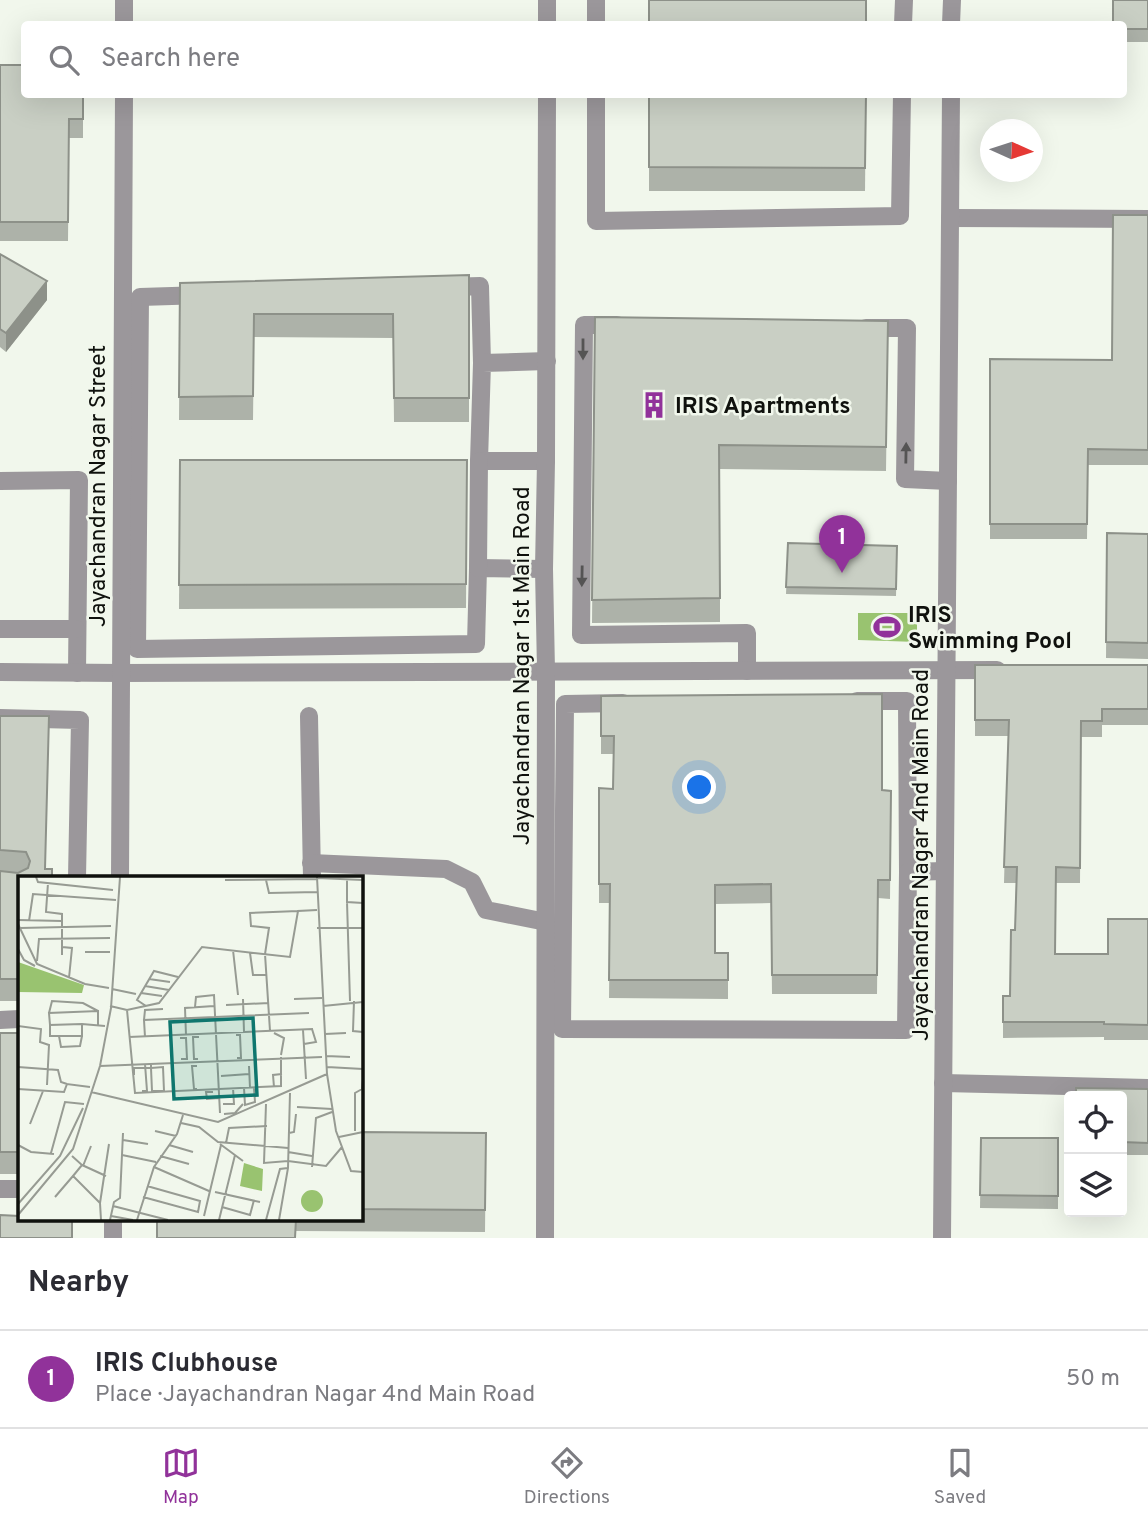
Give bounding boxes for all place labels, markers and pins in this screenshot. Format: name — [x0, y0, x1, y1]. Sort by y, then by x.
building icon: IRIS Apartments — [639, 390, 669, 420]
place label: IRIS Apartments — [675, 393, 851, 422]
pin: 1 — [819, 515, 865, 573]
place label: IRIS Swimming Pool — [908, 602, 1072, 657]
sports icon: IRIS Swimming Pool — [872, 612, 902, 642]

